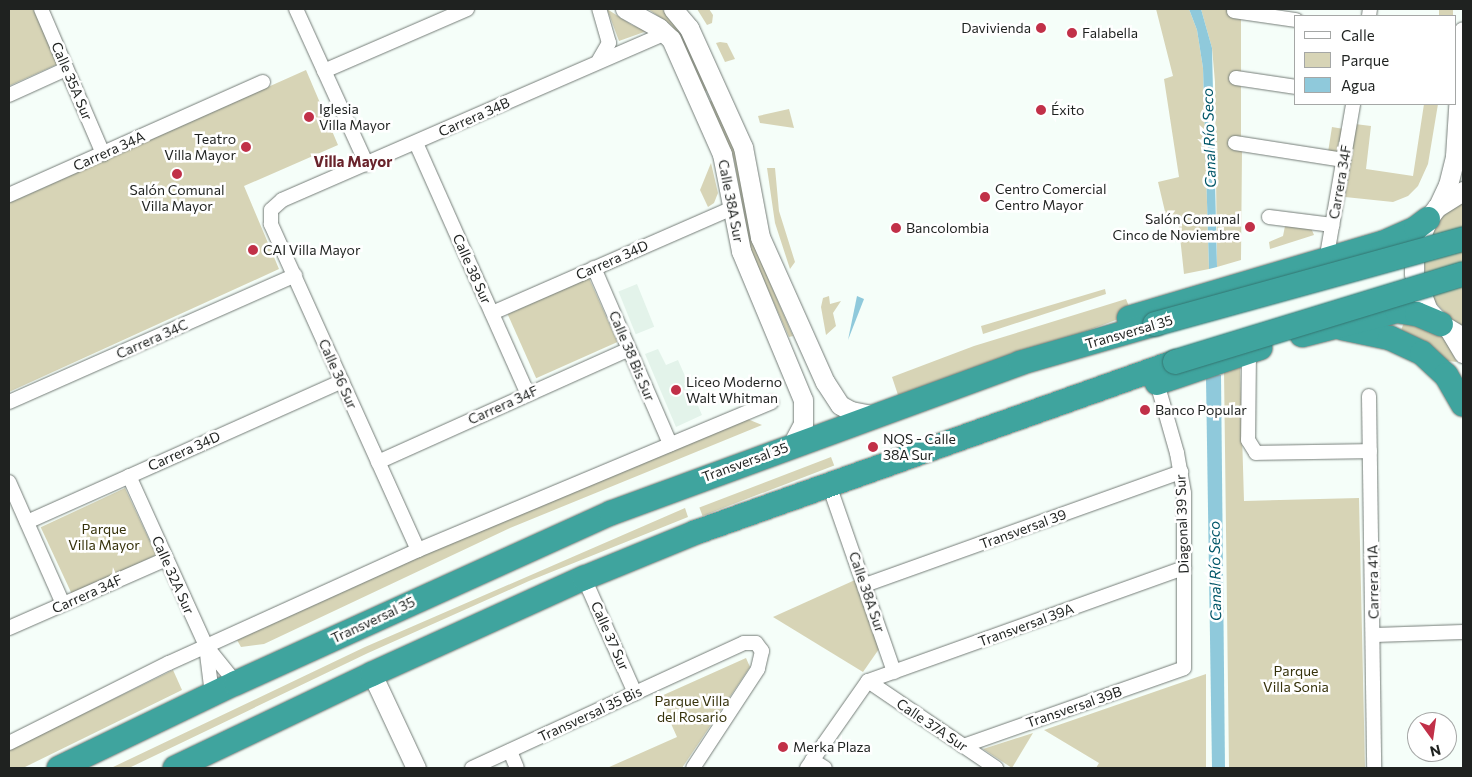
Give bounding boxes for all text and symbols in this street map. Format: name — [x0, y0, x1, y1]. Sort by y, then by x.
legend — [1294, 15, 1457, 105]
place label: Davivienda — [961, 20, 1031, 36]
marker: Davivienda — [1035, 22, 1047, 34]
place label: Falabella — [1082, 25, 1138, 41]
text: Calle — [1341, 26, 1375, 44]
marker: Falabella — [1066, 27, 1078, 39]
street label: Calle 35A Sur — [48, 39, 96, 123]
text: Parque — [1341, 51, 1389, 69]
text: Agua — [1341, 76, 1375, 94]
water label: Canal Río Seco — [1198, 88, 1220, 188]
street label: Carrera 34B — [436, 94, 512, 140]
place label: Iglesia Villa Mayor — [319, 101, 391, 134]
place label: Éxito — [1051, 102, 1084, 118]
marker: Éxito — [1035, 104, 1047, 116]
marker: Iglesia Villa Mayor — [303, 111, 315, 123]
street label: Carrera 34A — [71, 128, 147, 174]
place label: Teatro Villa Mayor — [164, 131, 236, 164]
marker: Teatro Villa Mayor — [240, 141, 252, 153]
street label: Carrera 34F — [1325, 144, 1355, 220]
district label: Villa Mayor — [314, 153, 392, 171]
street label: Calle 38A Sur — [715, 158, 747, 244]
marker: Salón Comunal Villa Mayor — [171, 168, 183, 180]
place label: Centro Comercial Centro Mayor — [995, 181, 1106, 213]
place label: Salón Comunal Villa Mayor — [129, 182, 225, 214]
marker: Centro Comercial Centro Mayor — [979, 191, 991, 203]
place label: Salón Comunal Cinco de Noviembre — [1113, 211, 1240, 243]
place label: Bancolombia — [906, 220, 989, 236]
marker: Salón Comunal Cinco de Noviembre — [1244, 221, 1256, 233]
marker: Bancolombia — [890, 222, 902, 234]
street label: Calle 38 Sur — [449, 231, 495, 307]
street label: Carrera 34D — [573, 237, 651, 283]
place label: CAI Villa Mayor — [263, 242, 361, 258]
marker: CAI Villa Mayor — [247, 244, 259, 256]
street label: Calle 38 Bis Sur — [605, 308, 659, 404]
street label: Transversal 35 — [1083, 311, 1175, 353]
street label: Carrera 34C — [114, 316, 190, 362]
street label: Calle 36 Sur — [315, 336, 361, 412]
place label: Liceo Moderno Walt Whitman — [686, 374, 782, 407]
street label: Carrera 34F — [465, 382, 541, 428]
marker: Liceo Moderno Walt Whitman — [670, 384, 682, 396]
place label: Banco Popular — [1155, 402, 1247, 418]
marker: Banco Popular — [1139, 404, 1151, 416]
street label: Carrera 34D — [145, 428, 223, 474]
place label: NQS - Calle 38A Sur — [883, 431, 956, 464]
street label: Transversal 35 — [700, 439, 790, 485]
marker: NQS - Calle 38A Sur — [867, 441, 879, 453]
street label: Diagonal 39 Sur — [1172, 474, 1192, 574]
street label: Transversal 39 — [977, 506, 1069, 552]
park label: Parque Villa Mayor — [68, 521, 140, 554]
water label: Canal Río Seco — [1205, 521, 1225, 621]
street label: Calle 32A Sur — [148, 533, 198, 617]
street label: Carrera 41A — [1364, 545, 1382, 619]
street label: Calle 38A Sur — [845, 549, 889, 635]
street label: Carrera 34F — [49, 571, 125, 617]
street label: Transversal 35 — [328, 593, 418, 647]
street label: Calle 37 Sur — [587, 599, 633, 673]
street label: Transversal 39A — [976, 600, 1076, 650]
park label: Parque Villa Sonia — [1263, 663, 1329, 696]
street label: Transversal 35 Bis — [536, 683, 644, 745]
street label: Transversal 39B — [1024, 683, 1124, 731]
park label: Parque Villa del Rosario — [654, 693, 730, 726]
street label: Calle 37A Sur — [893, 695, 971, 755]
north arrow — [1407, 712, 1457, 762]
place label: Merka Plaza — [793, 739, 871, 755]
marker: Merka Plaza — [777, 741, 789, 753]
text: N — [1428, 742, 1443, 761]

